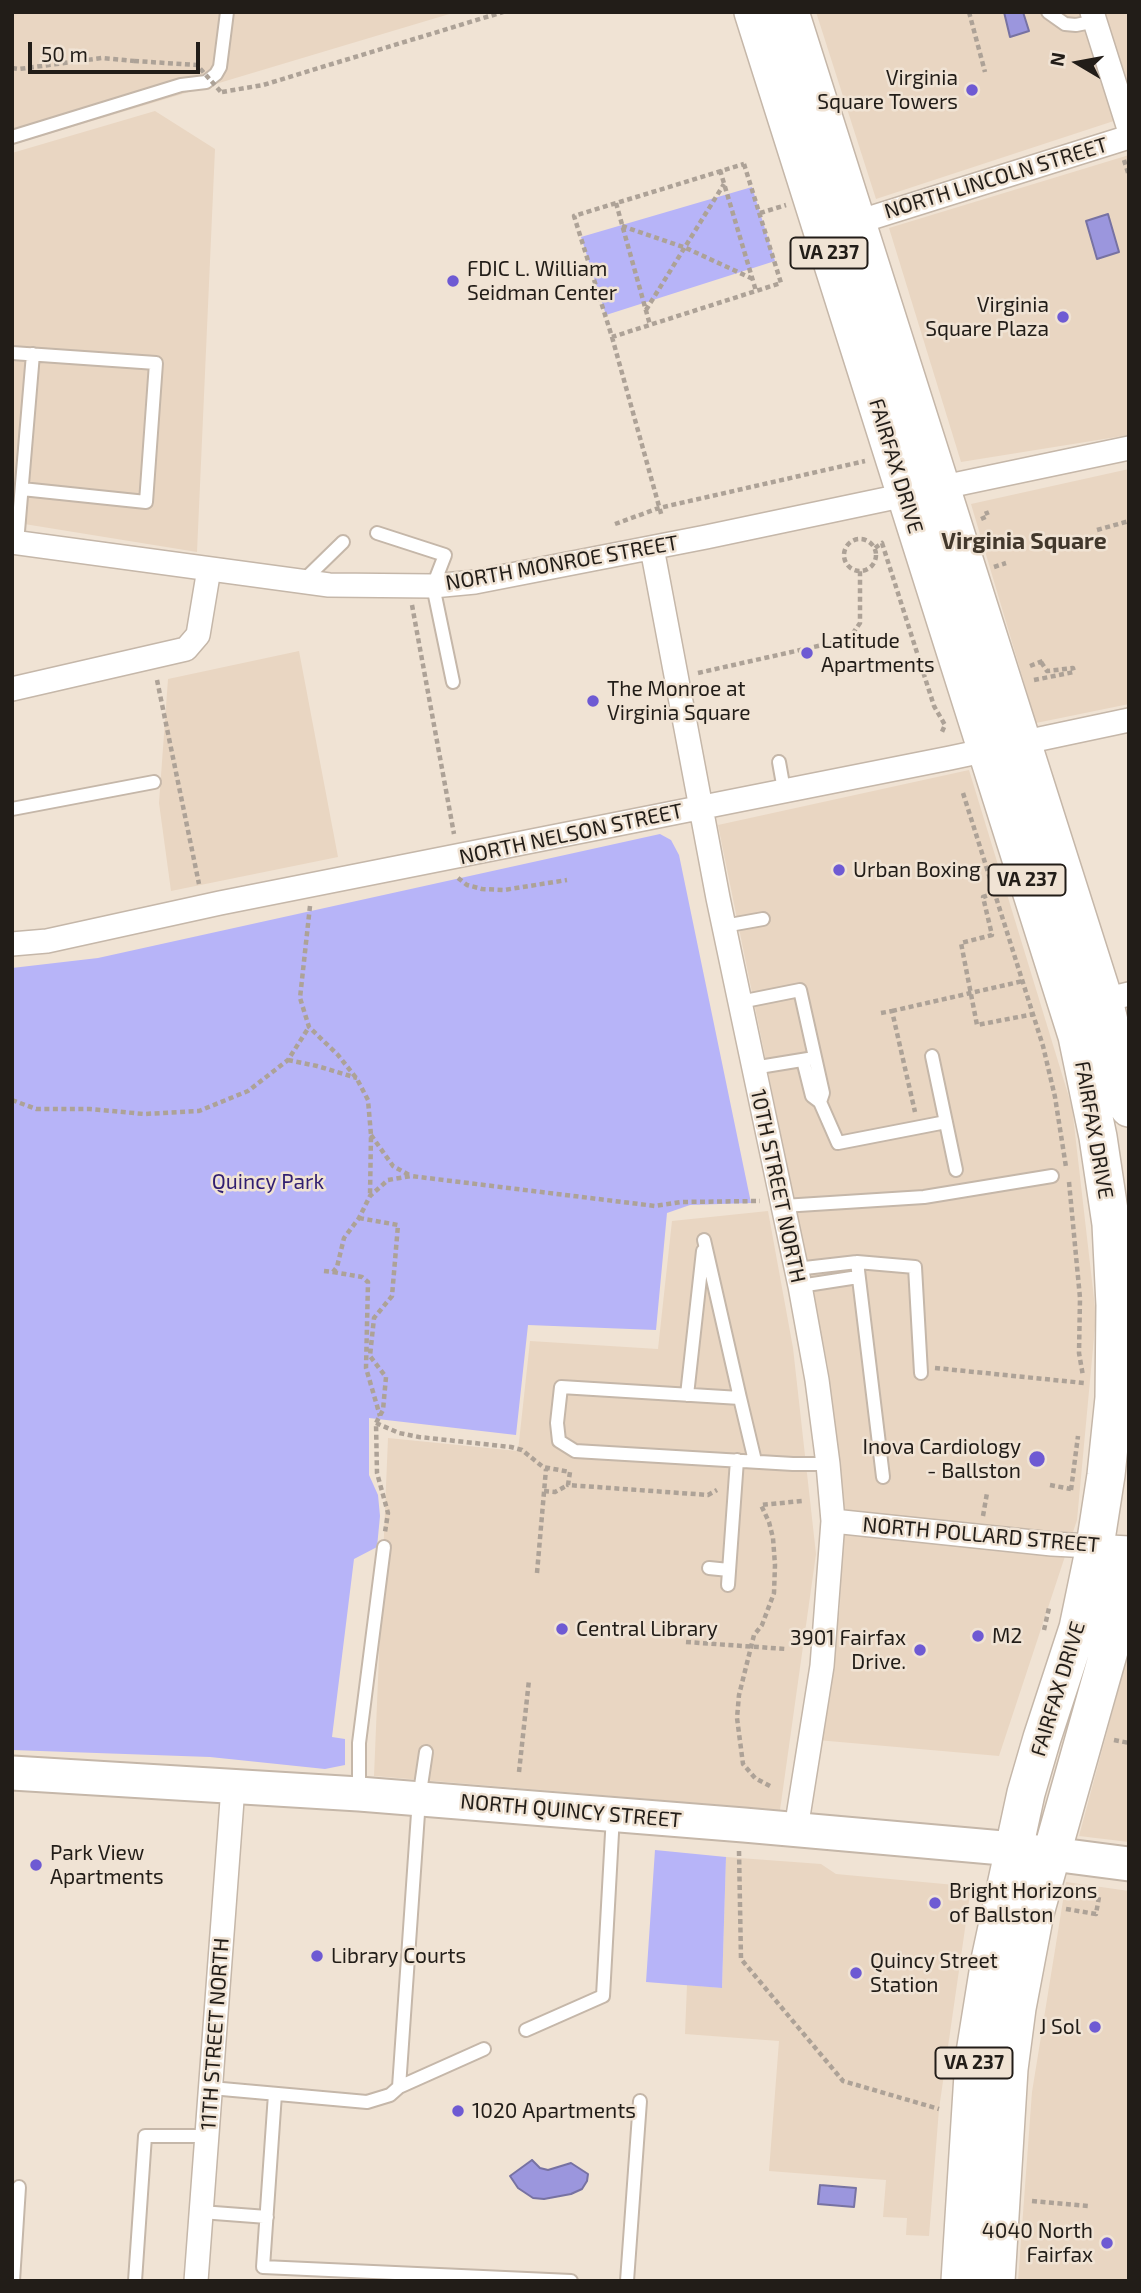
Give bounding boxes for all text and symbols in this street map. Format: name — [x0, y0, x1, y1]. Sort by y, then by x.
scale bar — [32, 28, 203, 72]
north arrow — [1043, 28, 1113, 98]
text: 50 m — [41, 41, 88, 66]
text: N — [1044, 51, 1069, 68]
place label: Virginia Square Towers — [817, 65, 958, 115]
marker: Virginia Square Towers — [964, 82, 980, 98]
street label: NORTH LINCOLN STREET — [881, 132, 1111, 224]
road number: VA 237 — [790, 238, 868, 268]
place label: FDIC L. William Seidman Center — [467, 256, 617, 306]
marker: FDIC L. William Seidman Center — [445, 273, 461, 289]
place label: Virginia Square Plaza — [925, 292, 1049, 342]
marker: Virginia Square Plaza — [1055, 309, 1071, 325]
street label: FAIRFAX DRIVE — [864, 396, 928, 536]
district label: Virginia Square — [941, 527, 1107, 555]
street label: NORTH MONROE STREET — [444, 530, 680, 596]
place label: Latitude Apartments — [821, 628, 935, 678]
marker: Latitude Apartments — [799, 645, 815, 661]
place label: The Monroe at Virginia Square — [607, 676, 751, 726]
marker: The Monroe at Virginia Square — [585, 693, 601, 709]
street label: NORTH NELSON STREET — [457, 798, 685, 870]
place label: Urban Boxing — [853, 857, 981, 883]
marker: Urban Boxing — [831, 862, 847, 878]
road number: VA 237 — [988, 864, 1066, 895]
street label: FAIRFAX DRIVE — [1069, 1059, 1119, 1201]
street label: 10TH STREET NORTH — [745, 1087, 811, 1285]
park label: Quincy Park — [212, 1169, 324, 1195]
place label: Inova Cardiology - Ballston — [862, 1434, 1021, 1484]
marker: Inova Cardiology - Ballston — [1027, 1449, 1047, 1469]
street label: NORTH POLLARD STREET — [861, 1512, 1101, 1558]
place label: Central Library — [576, 1616, 718, 1642]
street label: FAIRFAX DRIVE — [1026, 1619, 1090, 1759]
marker: Central Library — [554, 1621, 570, 1637]
place label: M2 — [992, 1623, 1022, 1649]
place label: 3901 Fairfax Drive. — [790, 1625, 906, 1675]
marker: M2 — [970, 1628, 986, 1644]
marker: 3901 Fairfax Drive. — [912, 1642, 928, 1658]
street label: NORTH QUINCY STREET — [459, 1789, 683, 1833]
place label: Park View Apartments — [50, 1840, 164, 1890]
marker: Park View Apartments — [28, 1857, 44, 1873]
place label: Bright Horizons of Ballston — [949, 1878, 1097, 1928]
marker: Bright Horizons of Ballston — [927, 1895, 943, 1911]
street label: 11TH STREET NORTH — [196, 1937, 234, 2131]
place label: Library Courts — [331, 1943, 466, 1969]
marker: Library Courts — [309, 1948, 325, 1964]
place label: Quincy Street Station — [870, 1948, 998, 1998]
marker: Quincy Street Station — [848, 1965, 864, 1981]
place label: J Sol — [1039, 2014, 1081, 2040]
marker: J Sol — [1087, 2019, 1103, 2035]
road number: VA 237 — [936, 2048, 1012, 2078]
place label: 1020 Apartments — [472, 2098, 636, 2124]
marker: 1020 Apartments — [450, 2103, 466, 2119]
place label: 4040 North Fairfax — [982, 2218, 1093, 2268]
marker: 4040 North Fairfax — [1099, 2235, 1115, 2251]

